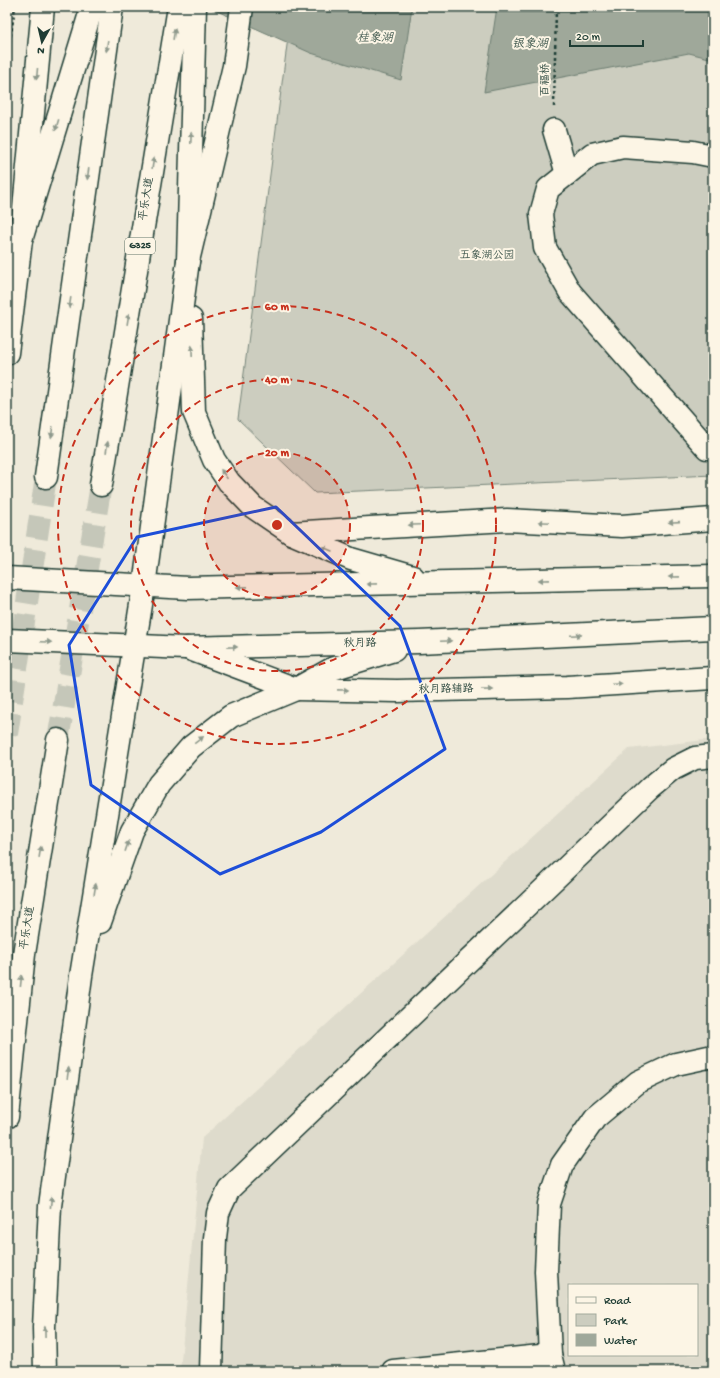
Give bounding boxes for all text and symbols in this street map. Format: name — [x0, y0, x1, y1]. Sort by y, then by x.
north arrow — [22, 22, 62, 62]
scale bar — [570, 22, 643, 48]
one-way arrow — [171, 28, 177, 40]
water label: 桂象湖 — [357, 31, 394, 46]
text: 20 m — [576, 31, 601, 45]
water label: 银象湖 — [512, 37, 549, 52]
one-way arrow — [104, 40, 110, 52]
text: N — [36, 43, 45, 56]
street label: 百福桥 — [539, 63, 552, 97]
one-way arrow — [33, 68, 40, 80]
one-way arrow — [54, 119, 60, 131]
one-way arrow — [188, 132, 195, 144]
one-way arrow — [151, 157, 157, 169]
one-way arrow — [85, 168, 92, 180]
street label: 平乐大道 — [137, 176, 156, 222]
road number: G325 — [125, 238, 155, 254]
park label: 五象湖公园 — [460, 249, 515, 262]
one-way arrow — [67, 297, 73, 309]
text: 60 m — [265, 301, 290, 315]
one-way arrow — [125, 312, 131, 325]
one-way arrow — [189, 344, 195, 357]
text: 40 m — [264, 374, 289, 388]
one-way arrow — [49, 426, 55, 438]
one-way arrow — [104, 441, 110, 453]
text: 20 m — [265, 447, 290, 461]
one-way arrow — [219, 469, 228, 480]
centre of rings — [270, 518, 284, 532]
one-way arrow — [538, 519, 550, 526]
one-way arrow — [668, 519, 680, 526]
one-way arrow — [408, 522, 421, 529]
one-way arrow — [322, 546, 333, 552]
one-way arrow — [667, 574, 680, 580]
one-way arrow — [537, 577, 550, 583]
one-way arrow — [365, 581, 378, 587]
one-way arrow — [235, 584, 248, 590]
one-way arrow — [570, 631, 582, 638]
street label: 秋月路 — [343, 636, 377, 650]
one-way arrow — [40, 638, 52, 645]
one-way arrow — [440, 638, 453, 644]
one-way arrow — [226, 643, 238, 650]
one-way arrow — [611, 680, 623, 687]
street label: 秋月路辅路 — [418, 682, 474, 696]
one-way arrow — [481, 686, 494, 692]
one-way arrow — [337, 687, 350, 693]
one-way arrow — [194, 736, 205, 745]
one-way arrow — [124, 840, 130, 852]
one-way arrow — [37, 846, 43, 858]
one-way arrow — [92, 883, 98, 895]
street label: 平乐大道 — [18, 905, 37, 951]
one-way arrow — [18, 975, 24, 987]
one-way arrow — [65, 1067, 71, 1079]
one-way arrow — [48, 1196, 54, 1208]
legend — [568, 1284, 698, 1356]
text: Road — [604, 1295, 631, 1309]
text: Park — [603, 1315, 629, 1329]
one-way arrow — [42, 1325, 48, 1338]
text: Water — [604, 1335, 638, 1349]

